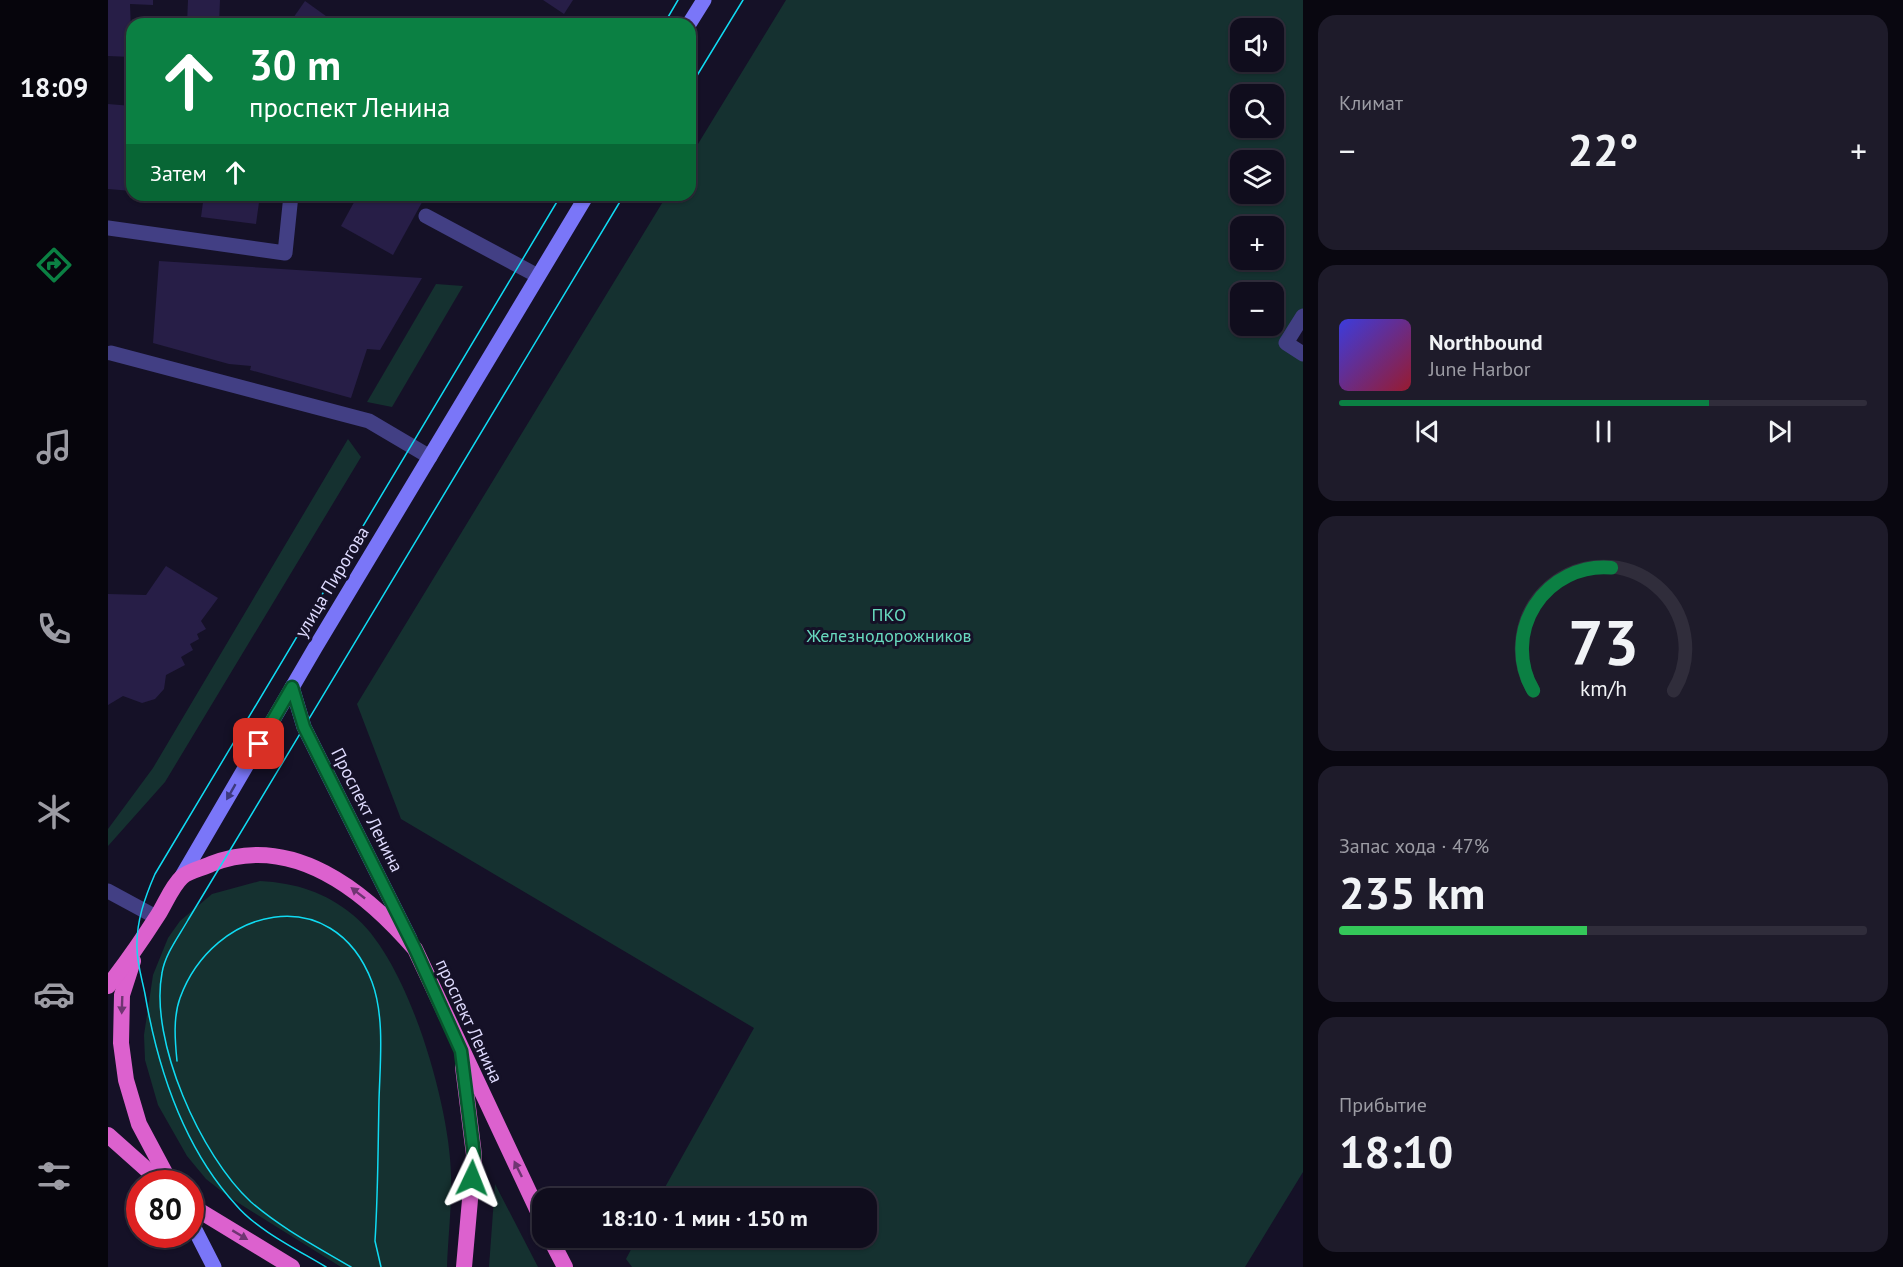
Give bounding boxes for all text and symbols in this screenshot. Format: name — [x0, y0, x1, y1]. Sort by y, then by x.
map controls — [1230, 18, 1284, 336]
button: sound — [1230, 18, 1284, 72]
text: 30 m — [249, 37, 341, 92]
icon: ahead — [150, 42, 228, 120]
text: 18:09 — [20, 70, 88, 104]
button: search — [1230, 84, 1284, 138]
text: проспект Ленина — [249, 90, 450, 124]
text: Климат — [1339, 90, 1403, 116]
text: 22° — [1568, 120, 1638, 178]
text: − — [1339, 129, 1356, 172]
text: + — [1850, 129, 1867, 172]
button: layers — [1230, 150, 1284, 204]
icon: ahead — [219, 156, 252, 189]
text: Затем — [150, 159, 207, 187]
button: + — [1230, 216, 1284, 270]
icon: directions — [33, 244, 75, 286]
button: − — [1230, 282, 1284, 336]
text: Northbound — [1429, 328, 1543, 356]
text: June Harbor — [1429, 356, 1531, 382]
icon: previous — [1411, 415, 1444, 448]
icon: pause — [1587, 415, 1620, 448]
icon: next — [1763, 415, 1796, 448]
icon: music — [33, 426, 75, 468]
street label: улица Пирогова — [289, 522, 374, 641]
text: 73 — [1568, 601, 1638, 682]
park label: ПКО Железнодорожников — [805, 603, 972, 647]
icon: phone — [33, 608, 75, 650]
text: km/h — [1579, 674, 1626, 702]
pin — [233, 718, 284, 769]
icon: arrive — [242, 727, 275, 760]
street label: Проспект Ленина — [326, 744, 409, 876]
one-way arrow — [226, 784, 236, 801]
icon: climate — [33, 791, 75, 833]
text: Запас хода · 47% — [1339, 833, 1489, 859]
text: 235 km — [1339, 863, 1485, 921]
one-way arrow — [351, 887, 367, 899]
street label: проспект Ленина — [431, 955, 508, 1087]
icon: car — [33, 973, 75, 1015]
one-way arrow — [117, 996, 126, 1015]
text: Прибытие — [1339, 1092, 1427, 1118]
text: 18:10 — [1339, 1122, 1453, 1180]
position arrow — [440, 1146, 504, 1210]
icon: filters — [33, 1155, 75, 1197]
one-way arrow — [513, 1161, 522, 1178]
speed limit sign: 80 — [126, 1170, 204, 1248]
text: 18:10 · 1 мин · 150 m — [601, 1204, 808, 1232]
one-way arrow — [232, 1230, 248, 1241]

